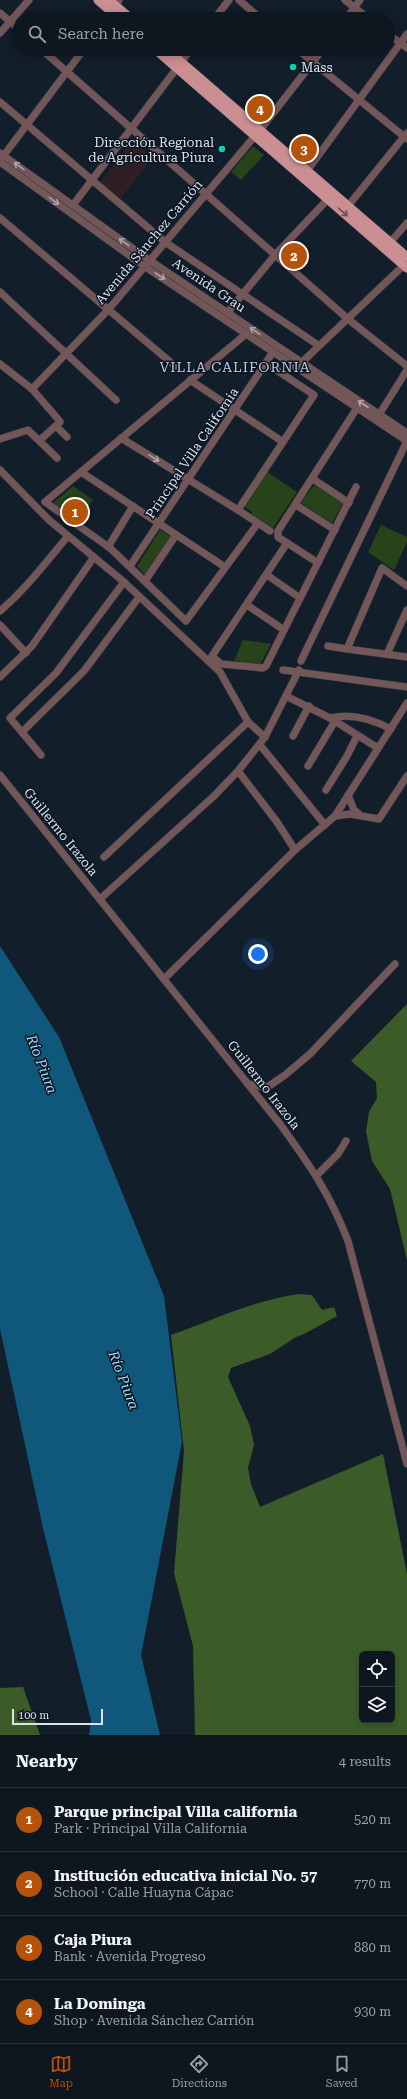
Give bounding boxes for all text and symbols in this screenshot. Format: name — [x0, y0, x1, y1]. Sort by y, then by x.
search box — [12, 12, 395, 56]
icon: search — [26, 23, 48, 45]
text: Search here — [58, 25, 144, 43]
place label: Mass — [301, 60, 333, 75]
marker: Mass — [288, 62, 298, 72]
pin: 4 — [247, 94, 273, 124]
pin: 3 — [291, 134, 317, 164]
place label: Dirección Regional de Agricultura Piura — [88, 135, 214, 165]
marker: Dirección Regional de Agricultura Piura — [217, 144, 227, 154]
one-way arrow — [13, 162, 24, 170]
street label: Avenida Sánchez Carrión — [93, 176, 206, 307]
one-way arrow — [49, 197, 60, 205]
one-way arrow — [338, 208, 348, 217]
one-way arrow — [119, 238, 130, 246]
pin: 2 — [281, 241, 307, 271]
street label: Avenida Grau — [170, 255, 248, 315]
one-way arrow — [154, 272, 165, 280]
one-way arrow — [250, 327, 261, 335]
district label: VILLA CALIFORNIA — [160, 359, 310, 375]
street label: Principal Villa California — [143, 385, 241, 521]
one-way arrow — [357, 400, 368, 408]
one-way arrow — [148, 455, 160, 463]
pin: 1 — [62, 497, 88, 527]
street label: Guillermo Irazola — [21, 785, 101, 879]
your location — [248, 944, 268, 964]
water label: Río Piura — [23, 1031, 61, 1096]
street label: Guillermo Irazola — [225, 1038, 303, 1132]
water label: Río Piura — [105, 1347, 143, 1412]
map controls — [359, 1651, 395, 1723]
button: locate — [359, 1651, 395, 1687]
button: layers — [359, 1687, 395, 1723]
scale bar — [12, 1707, 103, 1726]
text: 100 m — [18, 1709, 49, 1722]
text: Nearby — [16, 1751, 78, 1771]
text: 4 results — [339, 1754, 391, 1769]
text: Parque principal Villa california — [54, 1803, 297, 1821]
text: 1 — [25, 1812, 33, 1827]
text: 520 m — [354, 1812, 391, 1827]
text: Park · Principal Villa California — [54, 1821, 247, 1836]
text: Institución educativa inicial No. 57 — [54, 1867, 317, 1885]
text: 2 — [25, 1876, 33, 1891]
text: 770 m — [354, 1876, 391, 1891]
text: School · Calle Huayna Cápac — [54, 1885, 234, 1900]
text: Caja Piura — [54, 1931, 131, 1949]
text: 3 — [25, 1940, 33, 1955]
text: 880 m — [354, 1940, 391, 1955]
text: Bank · Avenida Progreso — [54, 1949, 206, 1964]
text: La Dominga — [54, 1995, 146, 2013]
text: 4 — [25, 2004, 33, 2019]
text: 930 m — [354, 2004, 391, 2019]
text: Shop · Avenida Sánchez Carrión — [54, 2013, 254, 2028]
tab: Map — [49, 2053, 73, 2090]
tab: Directions — [172, 2053, 227, 2090]
tab: Saved — [326, 2053, 358, 2090]

